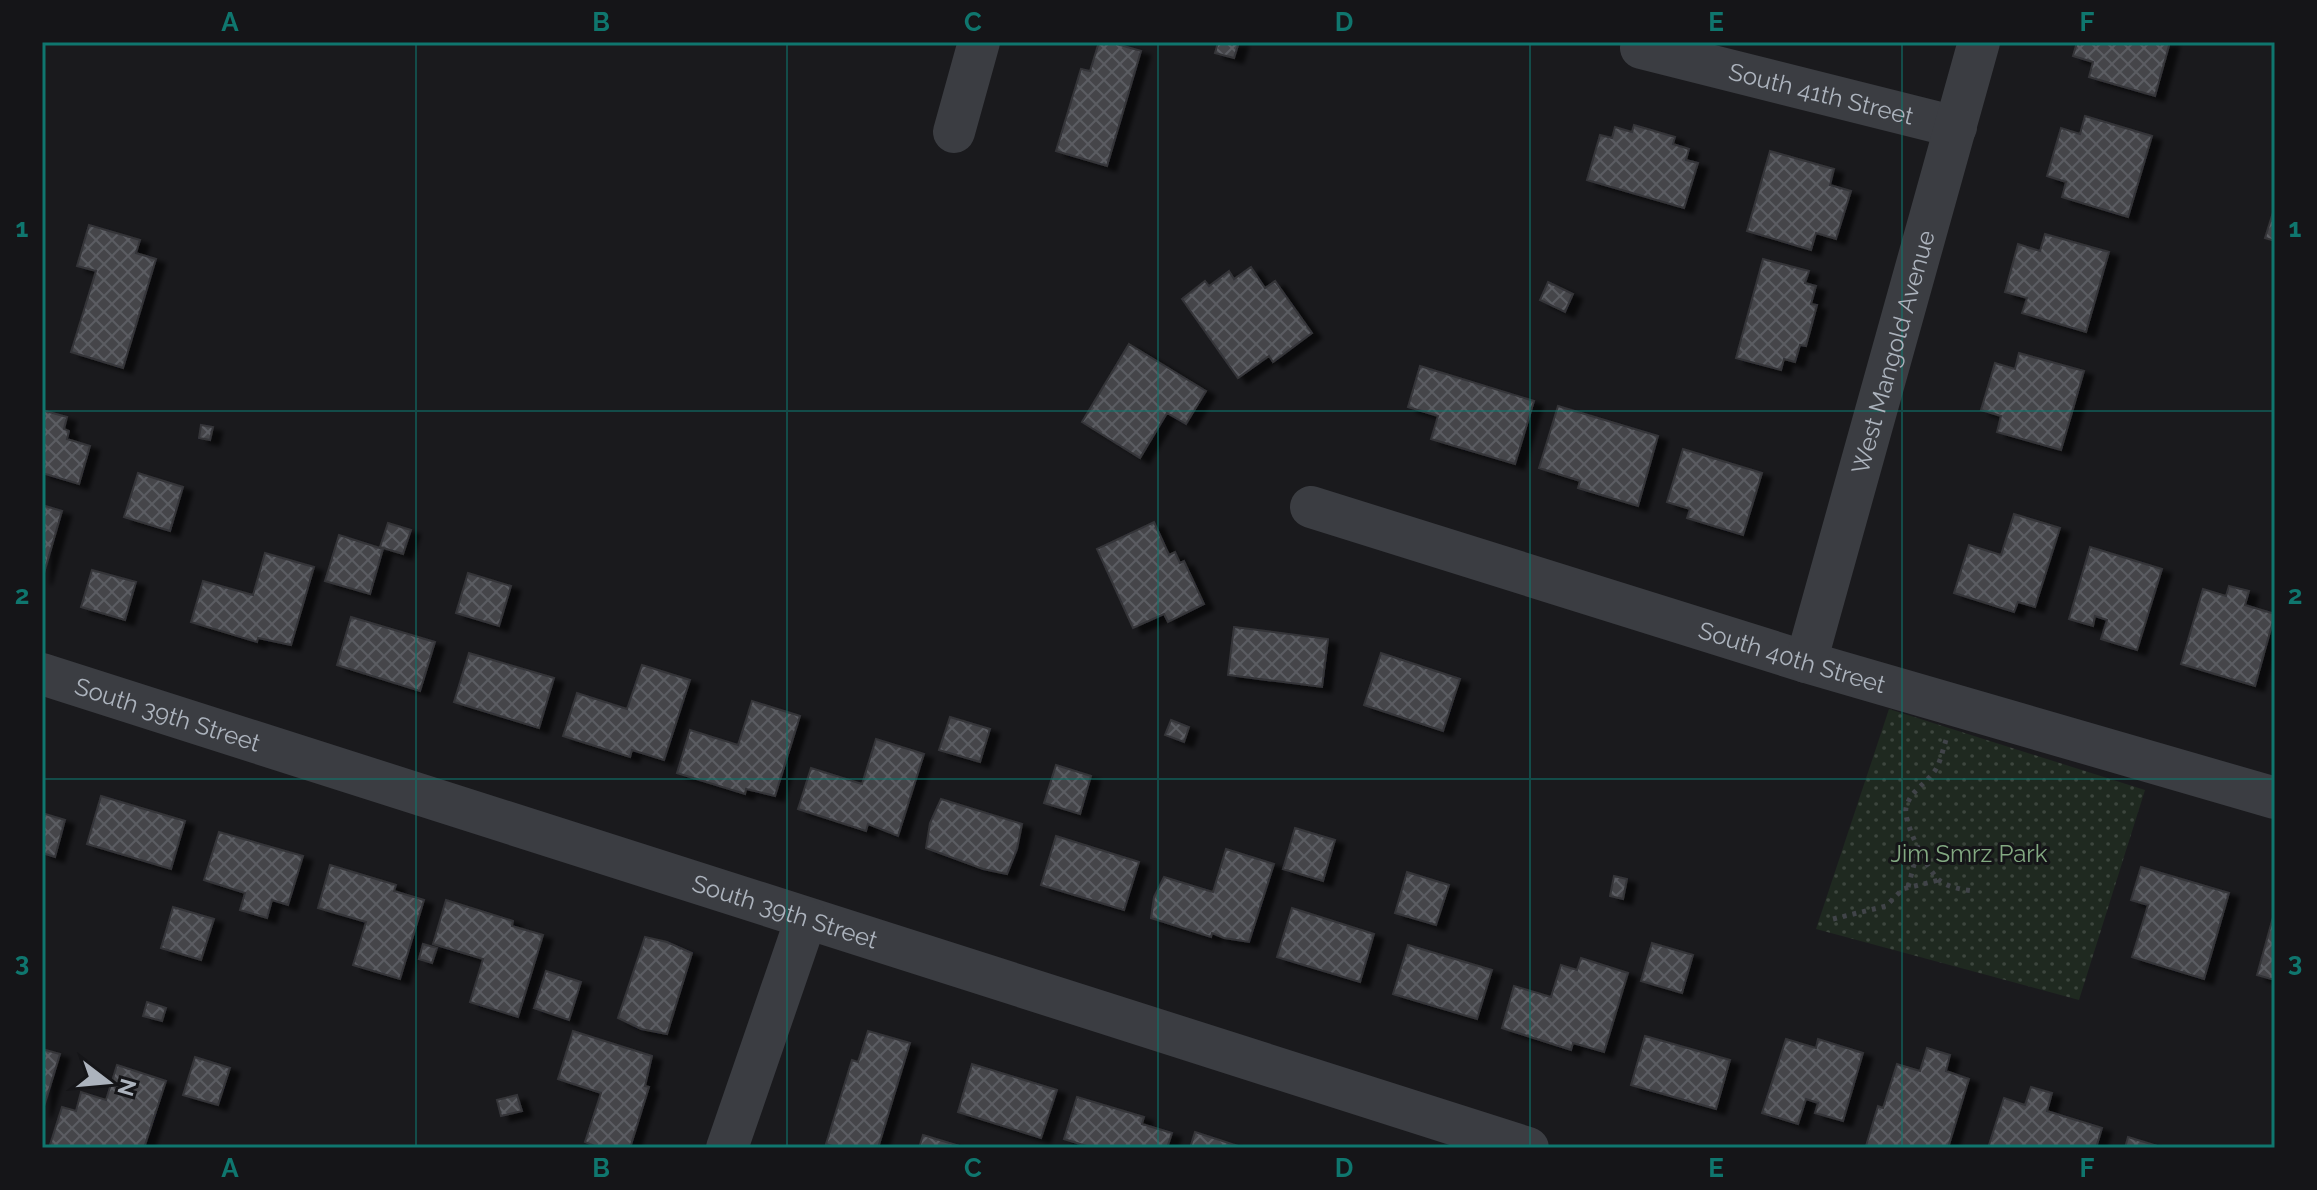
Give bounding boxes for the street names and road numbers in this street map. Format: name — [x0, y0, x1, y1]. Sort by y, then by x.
street label: South 41th Street — [1726, 56, 1917, 130]
street label: West Mangold Avenue — [1845, 227, 1940, 477]
street label: South 40th Street — [1695, 615, 1889, 699]
street label: South 39th Street — [71, 671, 264, 757]
street label: South 39th Street — [689, 868, 881, 954]

